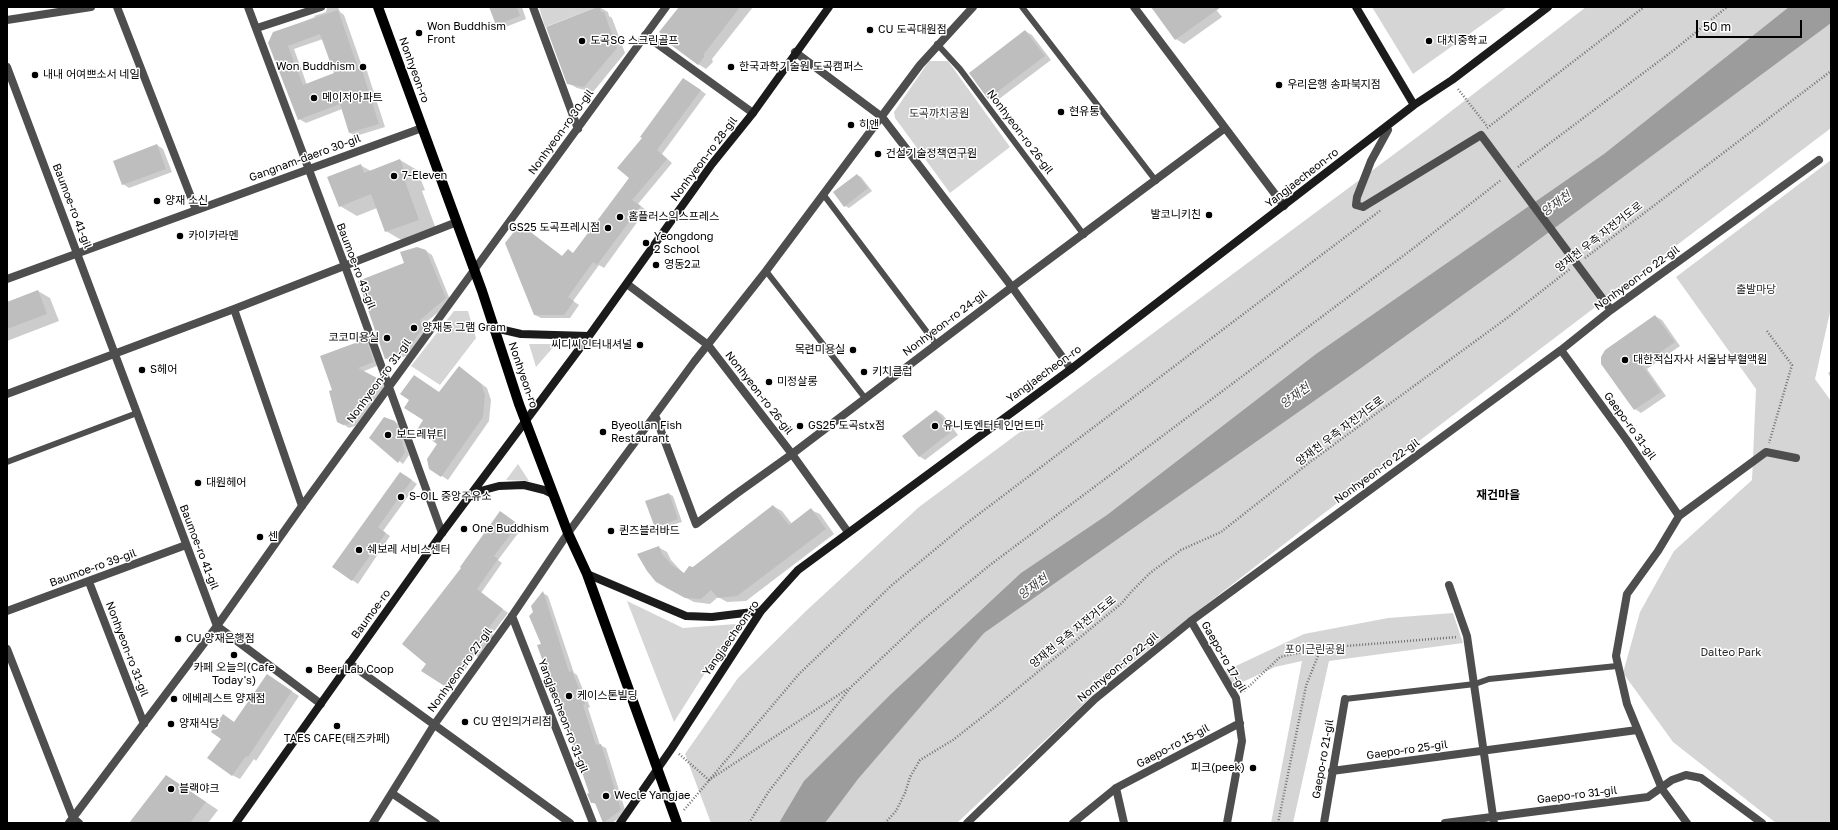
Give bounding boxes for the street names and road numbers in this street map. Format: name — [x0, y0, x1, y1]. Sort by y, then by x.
street label: Nonhyeon-ro — [396, 35, 432, 105]
street label: Nonhyeon-ro 30-gil — [526, 87, 596, 177]
street label: Nonhyeon-ro 26-gil — [984, 87, 1056, 177]
street label: Nonhyeon-ro 28-gil — [668, 114, 740, 204]
street label: Gangnam-daero 30-gil — [247, 132, 363, 184]
street label: Yangjaecheon-ro — [1263, 145, 1341, 211]
street label: Baumoe-ro 41-gil — [50, 162, 94, 250]
street label: 양재천 우측 자전거도로 — [1553, 199, 1645, 275]
street label: Baumoe-ro 43-gil — [333, 221, 379, 311]
street label: Nonhyeon-ro 22-gil — [1592, 243, 1682, 313]
street label: Nonhyeon-ro 24-gil — [900, 287, 990, 359]
street label: Nonhyeon-ro 31-gil — [344, 336, 414, 426]
street label: Nonhyeon-ro — [506, 340, 540, 410]
street label: Yangjaecheon-ro — [1004, 343, 1084, 405]
street label: Nonhyeon-ro 26-gil — [722, 349, 796, 437]
street label: Gaepo-ro 31-gil — [1601, 390, 1659, 462]
street label: 양재천 우측 자전거도로 — [1293, 394, 1387, 468]
street label: Nonhyeon-ro 22-gil — [1332, 436, 1422, 506]
street label: Baumoe-ro 41-gil — [177, 503, 221, 591]
street label: Baumoe-ro 39-gil — [48, 546, 138, 590]
street label: Baumoe-ro — [349, 587, 393, 641]
street label: 양재천 우측 자전거도로 — [1027, 593, 1119, 671]
street label: Yangjaecheon-ro — [700, 598, 762, 678]
street label: Nonhyeon-ro 31-gil — [103, 600, 151, 698]
street label: Gaepo-ro 17-gil — [1198, 619, 1250, 695]
street label: Nonhyeon-ro 27-gil — [425, 625, 495, 715]
street label: Nonhyeon-ro 22-gil — [1075, 629, 1161, 705]
street label: Yangjaecheon-ro 31-gil — [535, 657, 591, 775]
street label: Gaepo-ro 21-gil — [1310, 718, 1336, 800]
street label: Gaepo-ro 15-gil — [1134, 721, 1212, 771]
street label: Gaepo-ro 25-gil — [1366, 738, 1448, 762]
street label: Gaepo-ro 31-gil — [1536, 784, 1618, 806]

